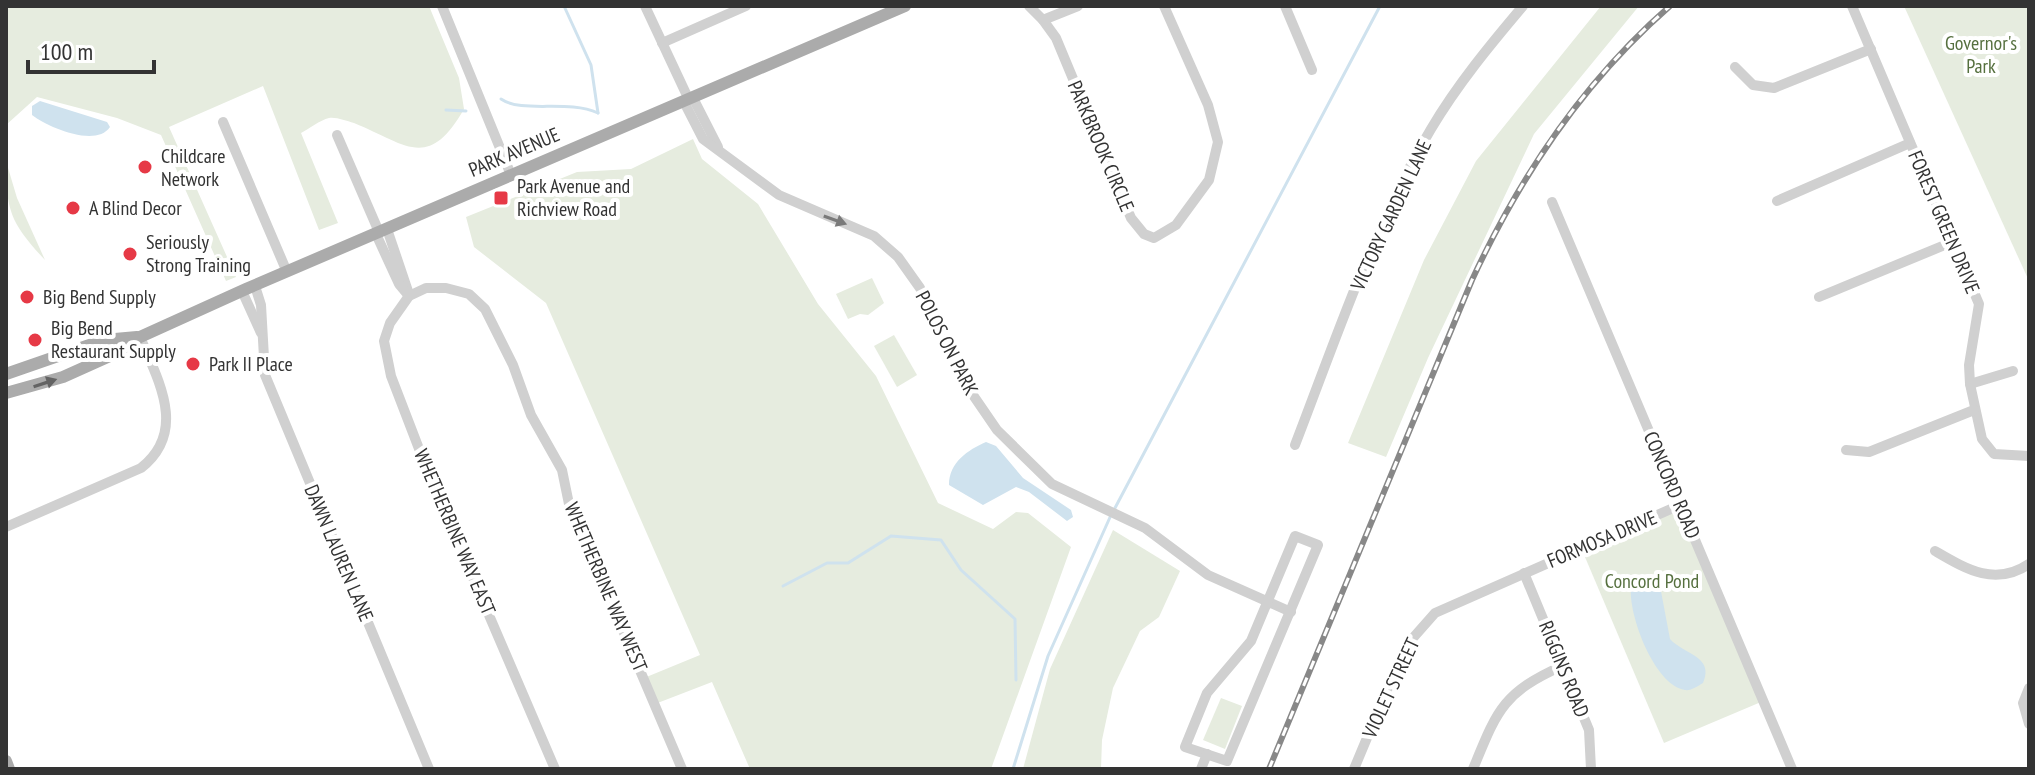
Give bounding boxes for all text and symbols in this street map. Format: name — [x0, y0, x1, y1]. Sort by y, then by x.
scale bar — [28, 24, 154, 74]
park label: Governor's Park — [1945, 30, 2017, 79]
text: 100 m — [40, 36, 93, 67]
street label: PARKBROOK CIRCLE — [1062, 77, 1140, 215]
street label: PARK AVENUE — [465, 121, 563, 183]
street label: VICTORY GARDEN LANE — [1344, 135, 1437, 296]
place label: Childcare Network — [161, 143, 225, 192]
street label: FOREST GREEN DRIVE — [1902, 147, 1986, 297]
marker: Childcare Network — [136, 158, 154, 176]
place label: Park Avenue and Richview Road — [517, 173, 630, 222]
marker: Park Avenue and Richview Road — [492, 189, 510, 207]
place label: A Blind Decor — [89, 195, 182, 221]
marker: A Blind Decor — [64, 199, 82, 217]
one-way arrow — [823, 214, 847, 227]
place label: Seriously Strong Training — [146, 229, 251, 278]
marker: Seriously Strong Training — [121, 245, 139, 263]
place label: Big Bend Supply — [43, 284, 156, 310]
street label: POLOS ON PARK — [910, 287, 984, 400]
marker: Big Bend Supply — [18, 288, 36, 306]
place label: Big Bend Restaurant Supply — [51, 315, 176, 364]
marker: Big Bend Restaurant Supply — [26, 331, 44, 349]
place label: Park II Place — [209, 351, 293, 377]
marker: Park II Place — [184, 355, 202, 373]
one-way arrow — [33, 376, 57, 388]
street label: CONCORD ROAD — [1638, 427, 1706, 543]
street label: WHETHERBINE WAY EAST — [408, 445, 502, 619]
street label: DAWN LAUREN LANE — [298, 481, 380, 625]
street label: WHETHERBINE WAY WEST — [559, 498, 653, 676]
street label: FORMOSA DRIVE — [1543, 504, 1661, 574]
park label: Concord Pond — [1605, 568, 1699, 594]
street label: RIGGINS ROAD — [1533, 617, 1595, 721]
street label: VIOLET STREET — [1356, 634, 1426, 743]

